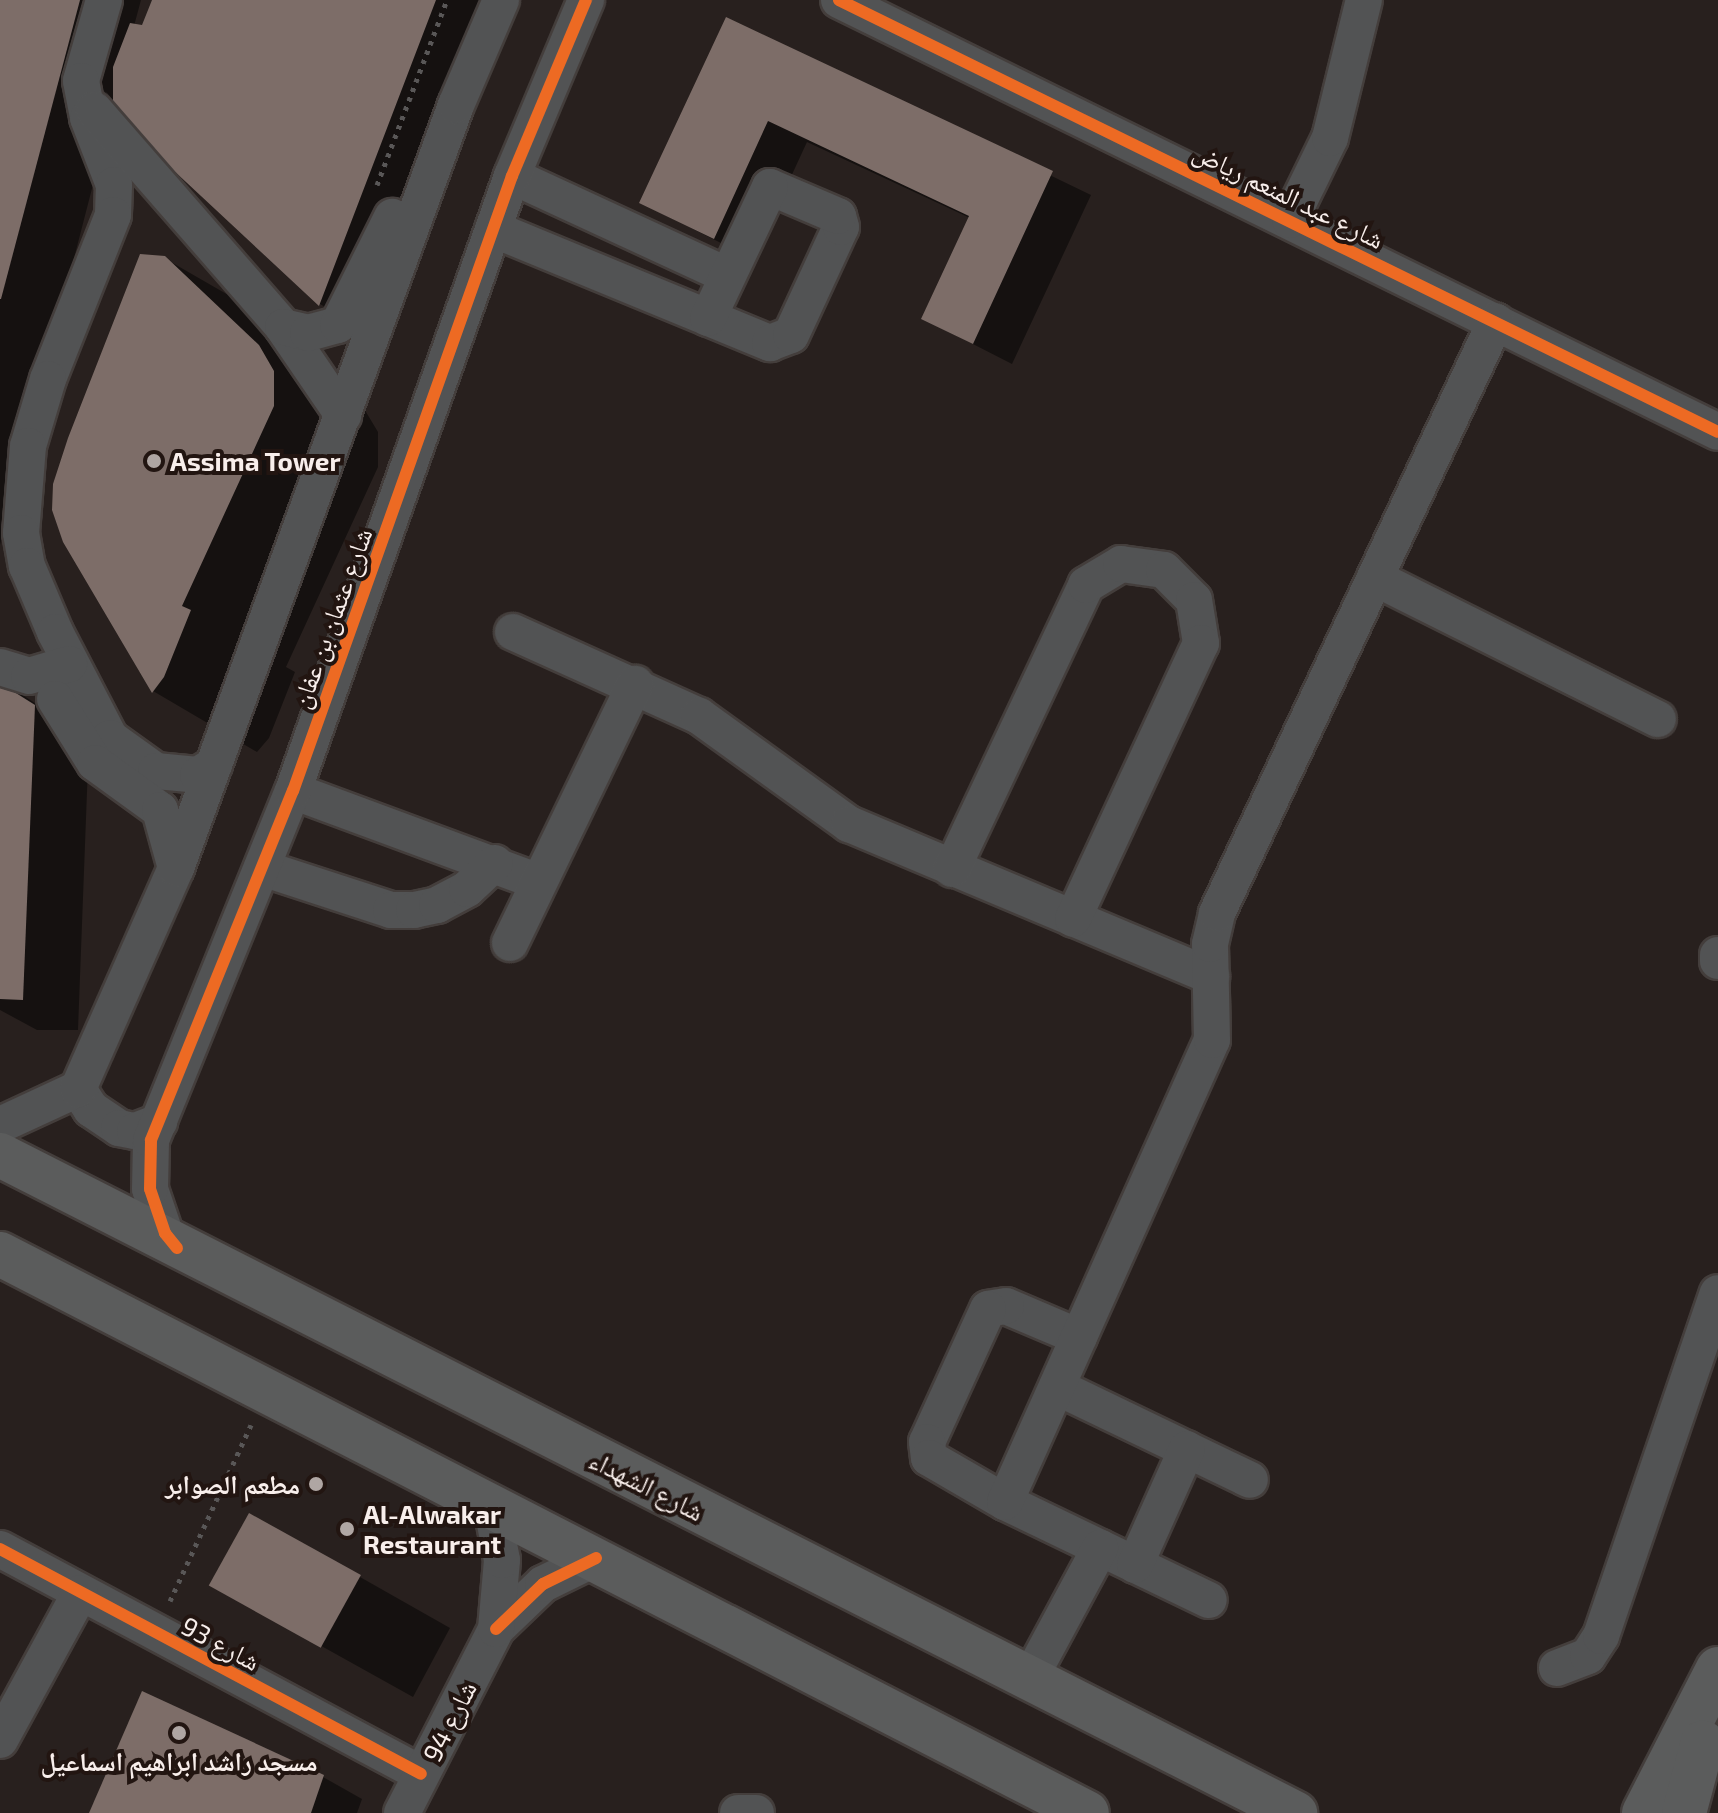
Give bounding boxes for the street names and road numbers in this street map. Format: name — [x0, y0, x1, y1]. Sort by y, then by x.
street label: شارع عبد المنعم رياض — [1188, 135, 1390, 255]
street label: شارع عثمان بن عفان — [284, 524, 378, 712]
street label: شارع الشهداء — [585, 1443, 709, 1527]
street label: شارع 93 — [176, 1609, 266, 1677]
street label: شارع 94 — [416, 1676, 482, 1766]

